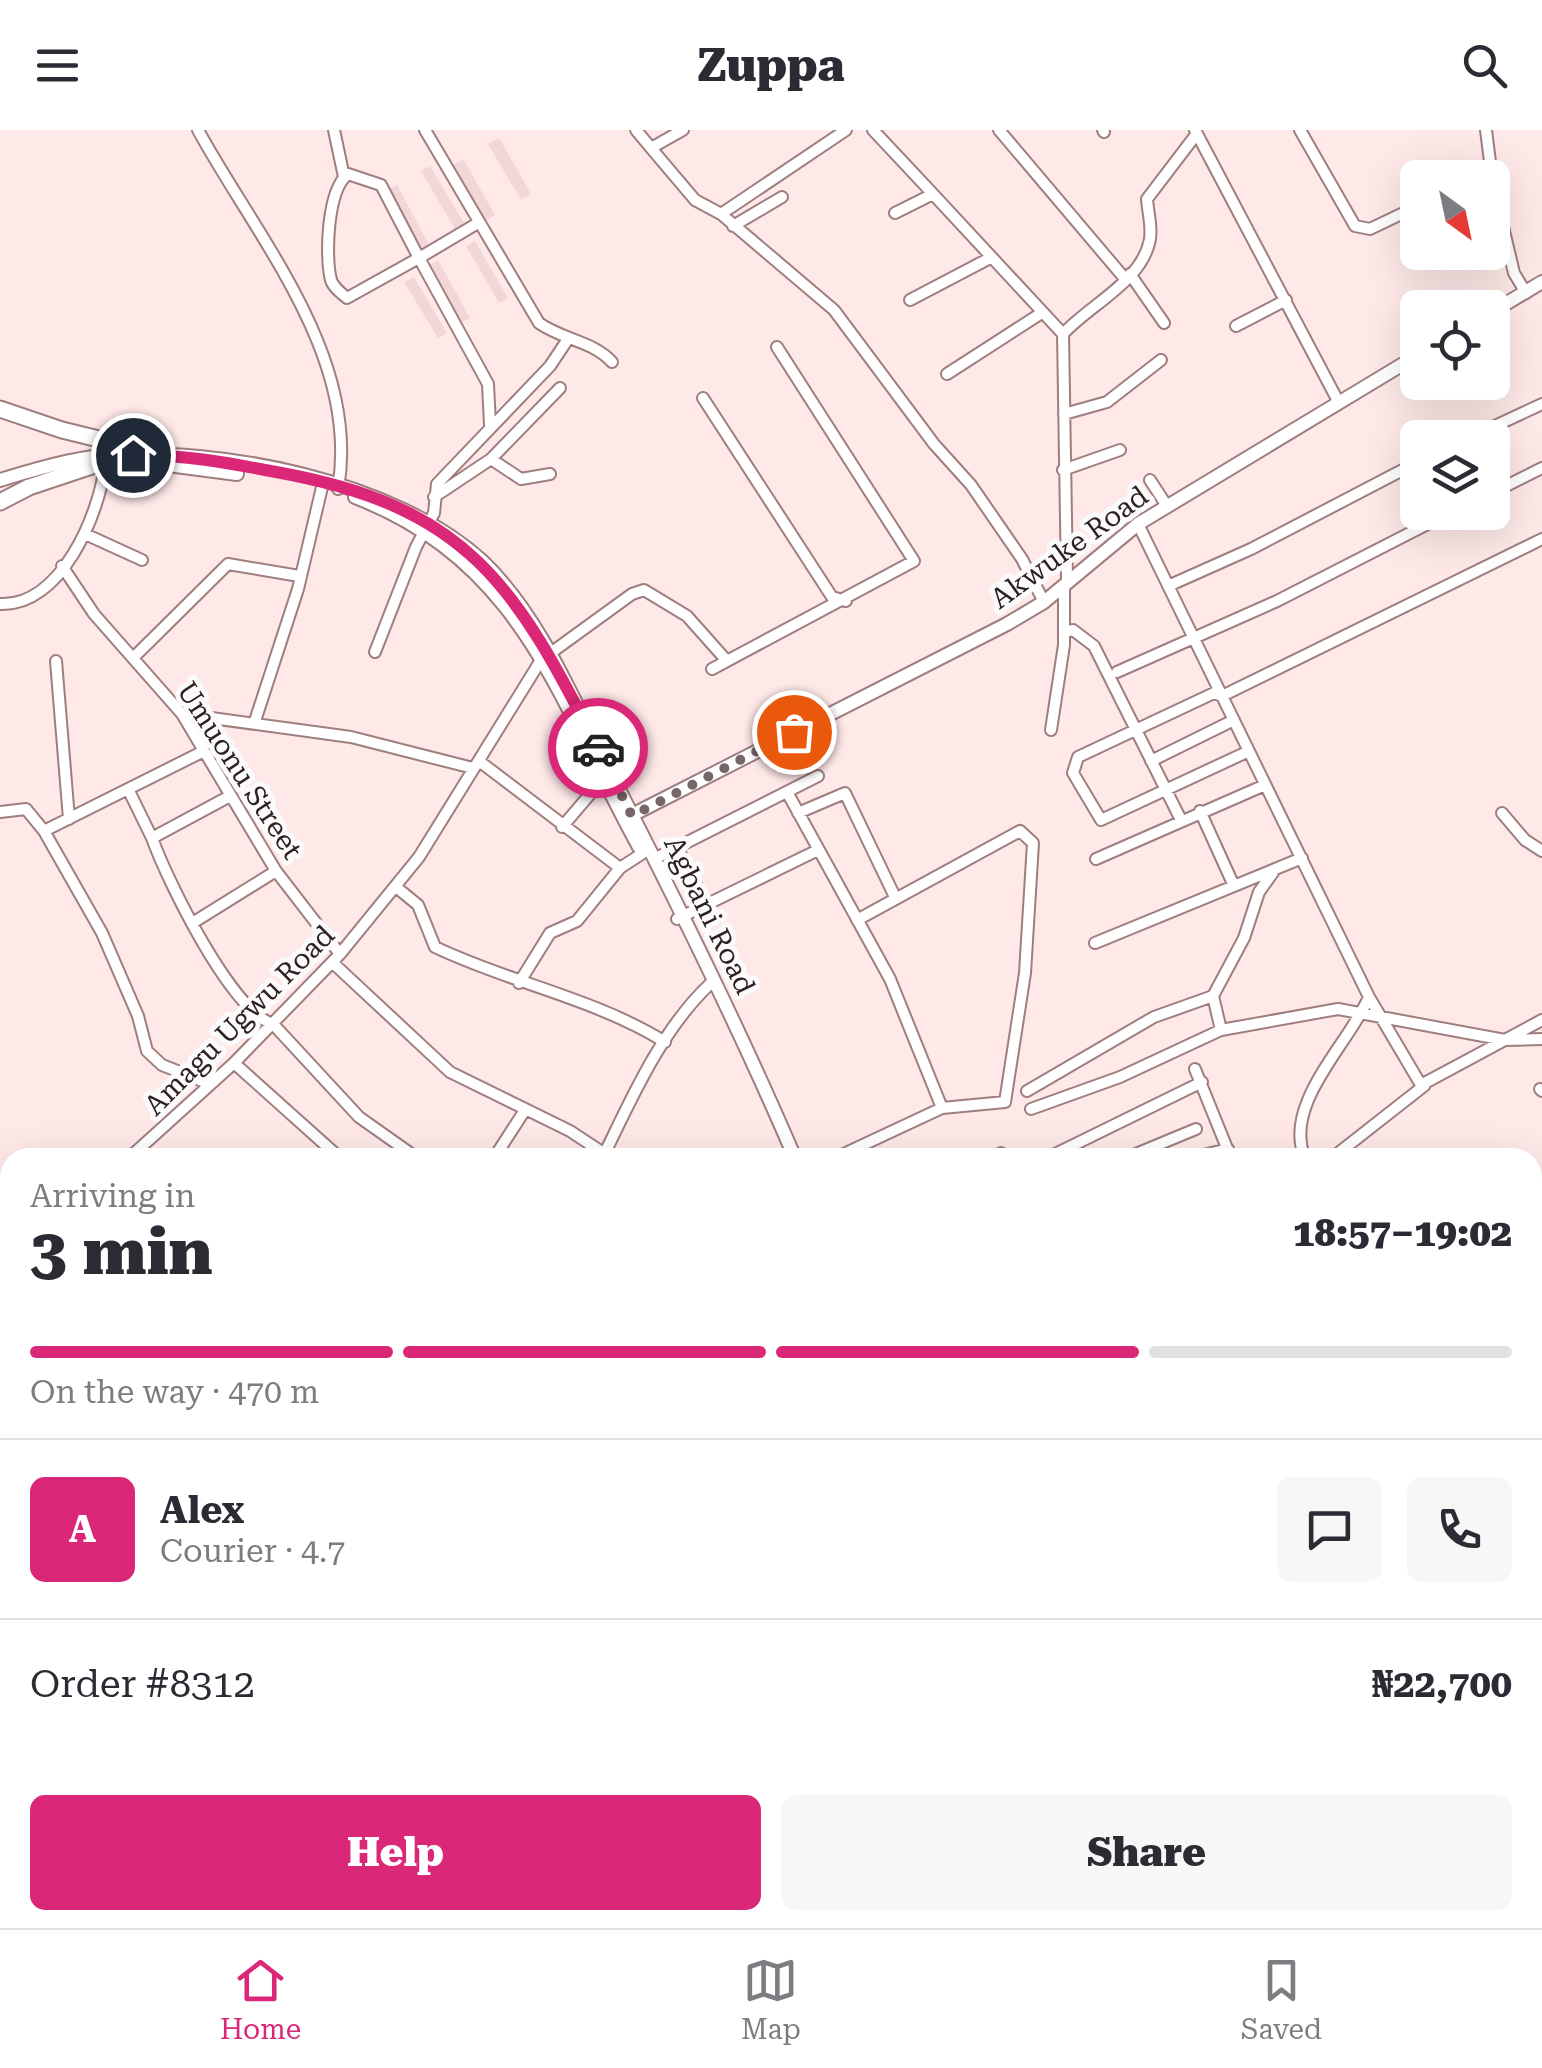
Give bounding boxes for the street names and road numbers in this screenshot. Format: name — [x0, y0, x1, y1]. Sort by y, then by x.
street label: Akwuke Road — [984, 479, 1154, 616]
street label: Umuonu Street — [170, 676, 309, 865]
street label: Agbani Road — [657, 831, 762, 1000]
street label: Amagu Ugwu Road — [138, 919, 341, 1122]

